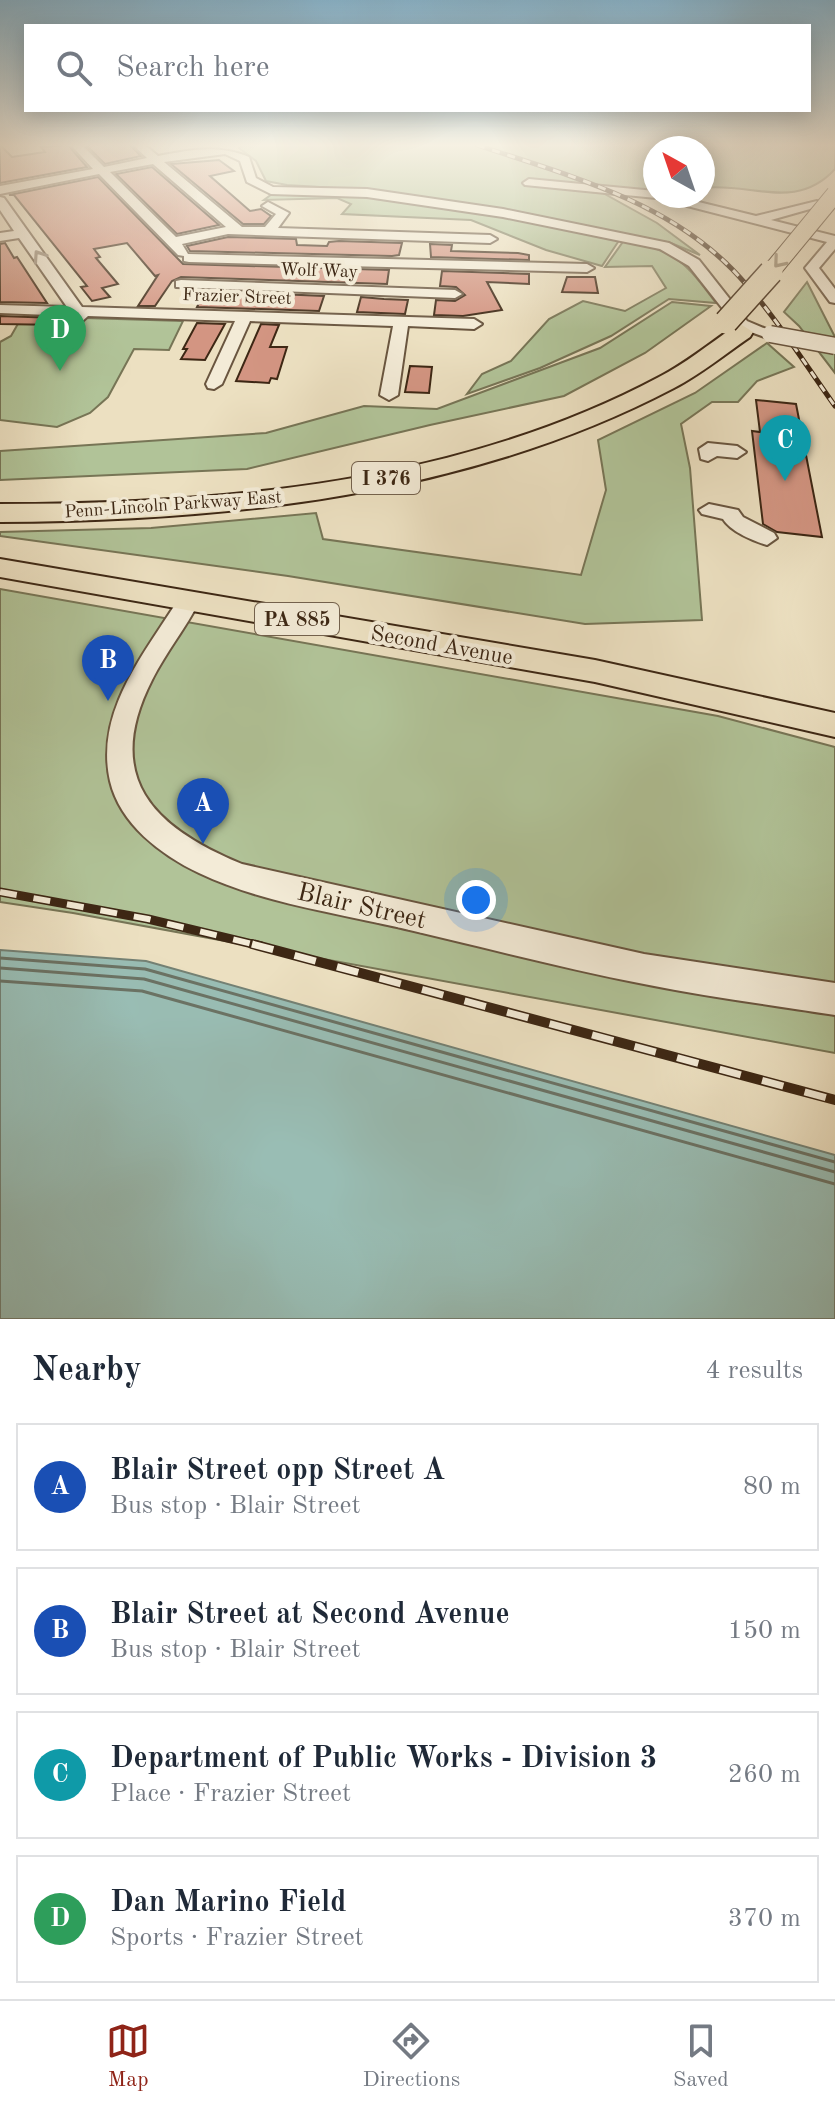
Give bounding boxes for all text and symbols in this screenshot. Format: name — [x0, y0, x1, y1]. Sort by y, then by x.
search box — [24, 24, 811, 112]
icon: search — [52, 46, 96, 90]
text: Search here — [116, 53, 270, 83]
north arrow — [643, 136, 715, 208]
one-way arrow — [34, 250, 49, 264]
one-way arrow — [774, 253, 789, 268]
street label: Wolf Way — [280, 261, 359, 281]
street label: Frazier Street — [182, 286, 292, 308]
pin: D — [34, 305, 86, 371]
pin: C — [759, 415, 811, 481]
road number: I 376 — [352, 462, 420, 494]
street label: Penn-Lincoln Parkway East — [64, 488, 282, 522]
road number: PA 885 — [255, 603, 339, 635]
street label: Second Avenue — [369, 623, 514, 669]
pin: B — [82, 635, 134, 701]
pin: A — [177, 778, 229, 844]
street label: Blair Street — [294, 879, 429, 934]
your location — [456, 880, 496, 920]
text: Nearby — [32, 1354, 142, 1388]
text: 4 results — [705, 1358, 803, 1384]
text: Blair Street opp Street A — [110, 1456, 445, 1486]
text: A — [50, 1474, 70, 1500]
text: 80 m — [743, 1474, 801, 1500]
text: Bus stop · Blair Street — [110, 1493, 361, 1519]
text: Blair Street at Second Avenue — [110, 1600, 510, 1630]
text: B — [51, 1618, 69, 1644]
text: 150 m — [728, 1618, 801, 1644]
text: Bus stop · Blair Street — [110, 1637, 361, 1663]
text: Department of Public Works - Division 3 — [110, 1744, 657, 1774]
text: C — [51, 1762, 69, 1788]
text: 260 m — [728, 1762, 801, 1788]
text: Place · Frazier Street — [110, 1781, 351, 1807]
text: Dan Marino Field — [110, 1888, 346, 1918]
text: D — [50, 1906, 70, 1932]
text: 370 m — [728, 1906, 801, 1932]
text: Sports · Frazier Street — [110, 1925, 364, 1951]
tab: Map — [106, 2019, 150, 2094]
tab: Directions — [363, 2019, 460, 2094]
tab: Saved — [673, 2019, 729, 2094]

